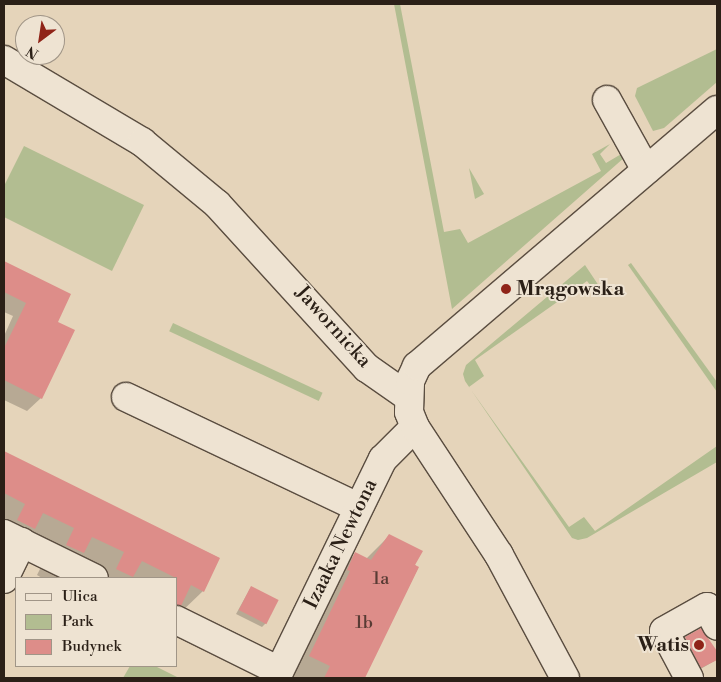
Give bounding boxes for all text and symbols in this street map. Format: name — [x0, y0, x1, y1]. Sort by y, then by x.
north arrow — [15, 15, 65, 65]
text: N — [23, 41, 42, 63]
place label: Mrągowska — [516, 277, 624, 301]
street label: Jawornicka — [290, 281, 376, 373]
marker: Mrągowska — [500, 283, 512, 295]
street label: Izaaka Newtona — [299, 475, 383, 613]
house number: 1a — [373, 568, 389, 590]
legend — [15, 577, 178, 667]
text: Ulica — [62, 587, 98, 606]
text: Park — [62, 612, 93, 631]
house number: 1b — [355, 612, 373, 634]
place label: Watis — [637, 633, 689, 657]
text: Budynek — [62, 637, 121, 656]
marker: Watis — [693, 639, 705, 651]

